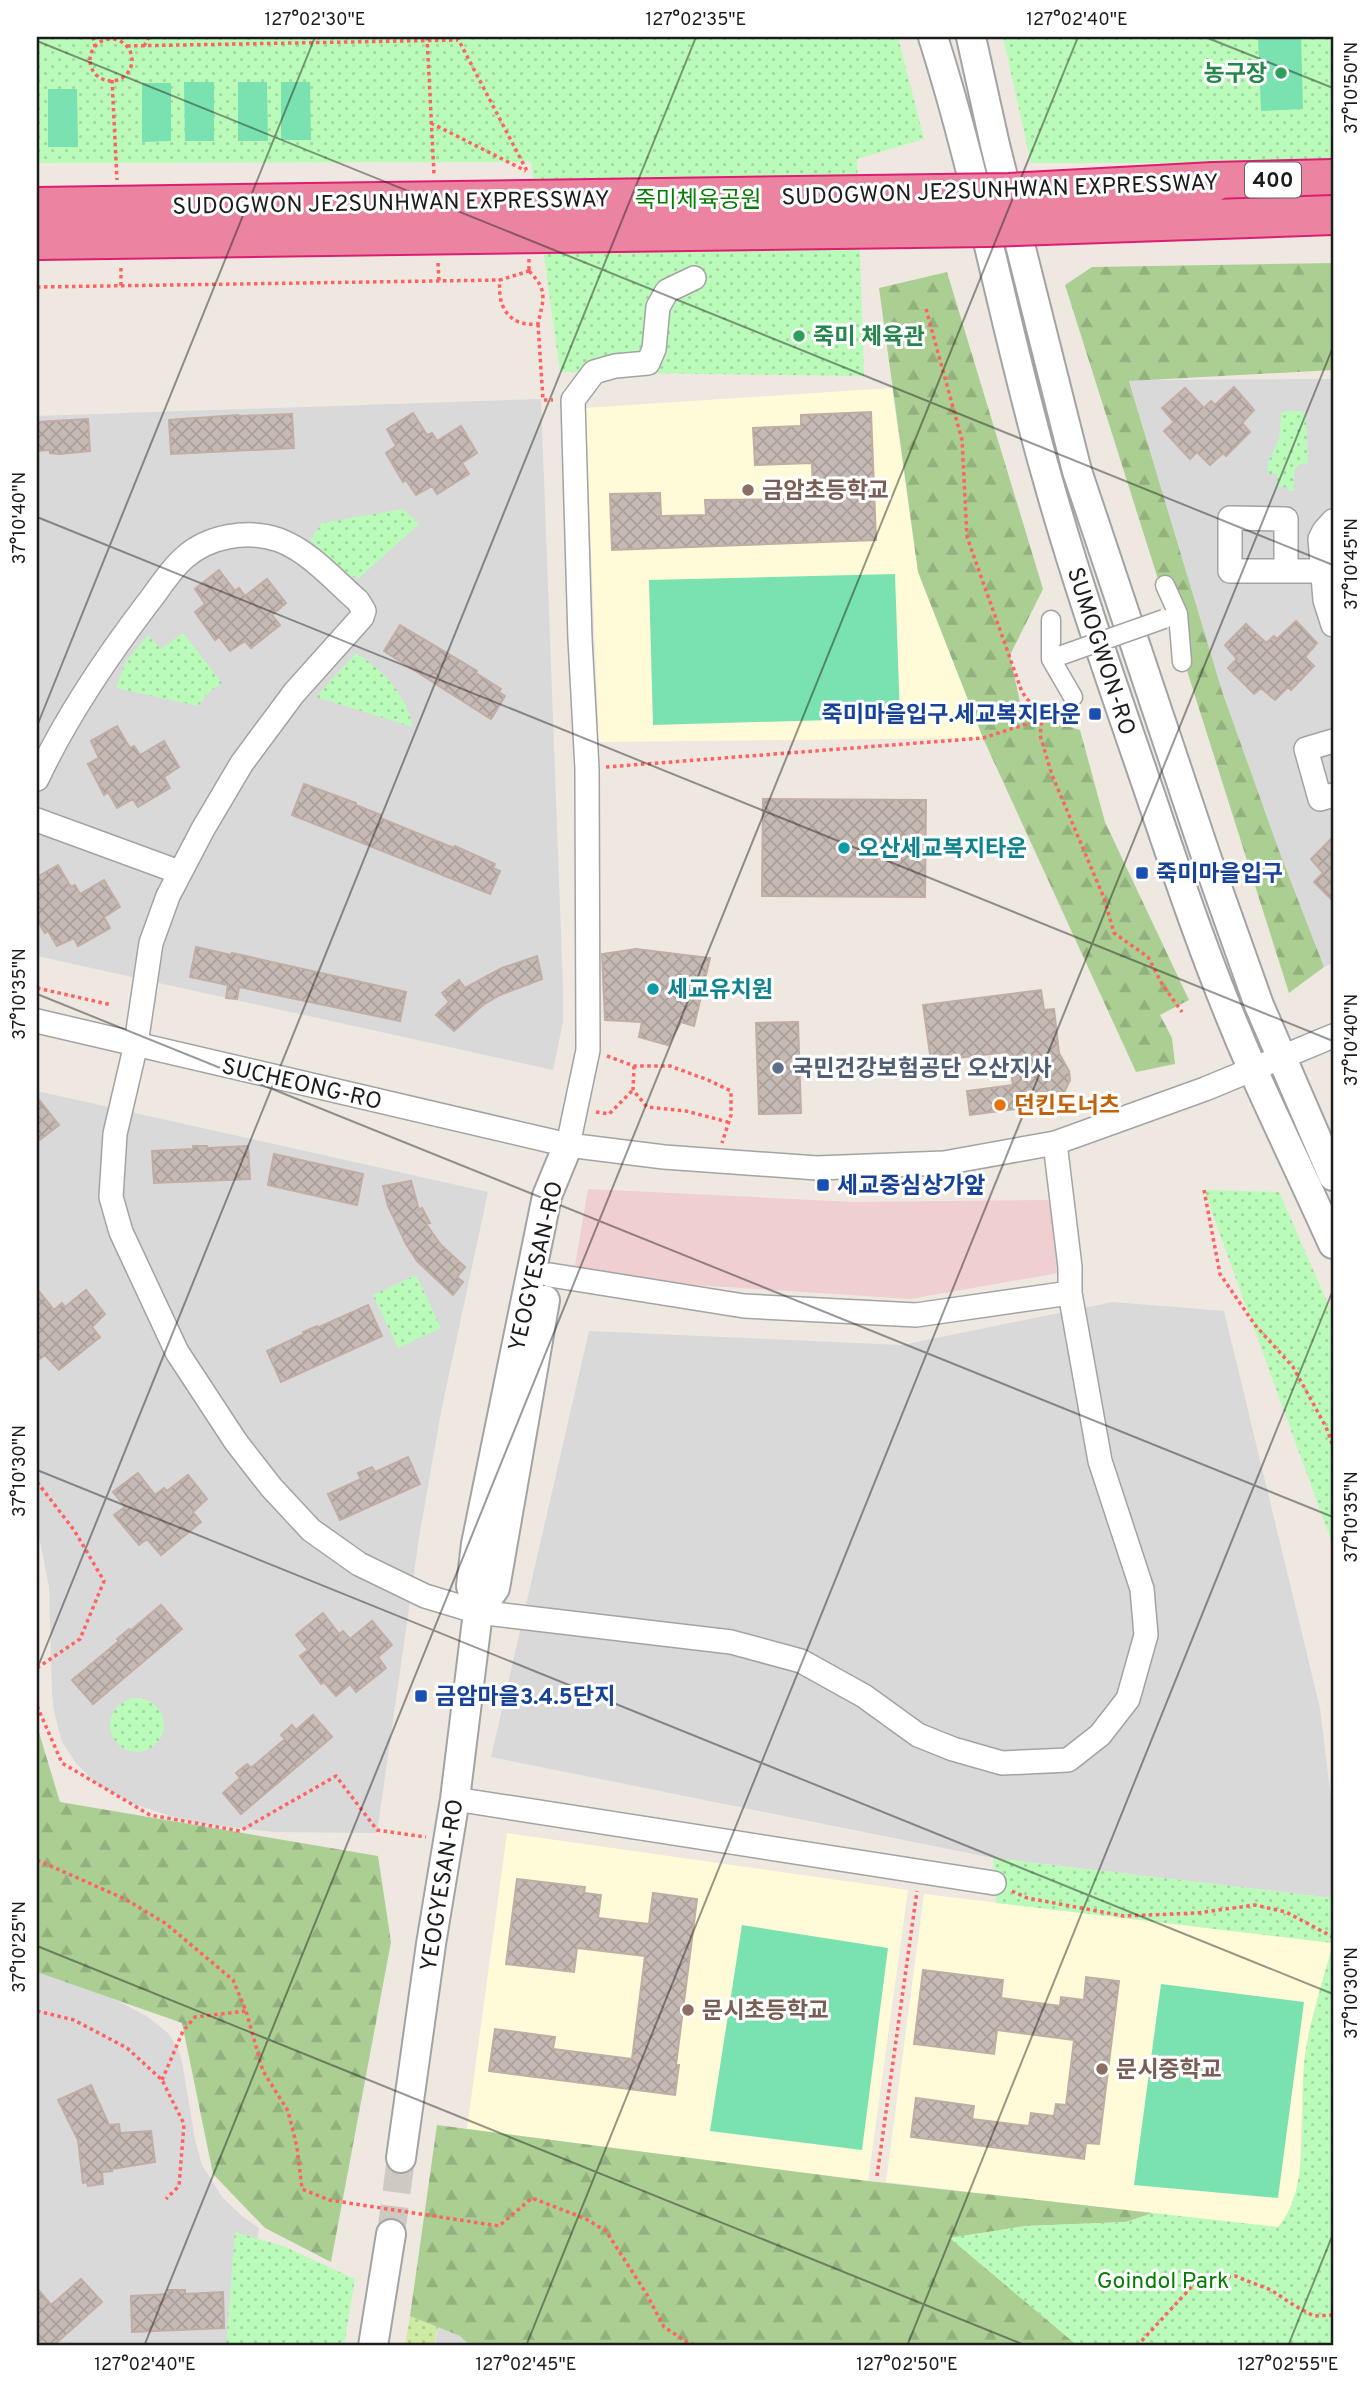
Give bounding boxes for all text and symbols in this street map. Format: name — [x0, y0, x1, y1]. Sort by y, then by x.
text: 127°02'30"E — [265, 9, 365, 32]
text: 127°02'35"E — [646, 9, 746, 32]
text: 127°02'40"E — [1026, 9, 1128, 32]
text: 37°10'50"N — [1341, 42, 1364, 134]
place label: 농구장 — [1204, 61, 1267, 90]
marker: 농구장 — [1273, 65, 1289, 81]
road number: 400 — [1245, 162, 1301, 198]
street label: SUDOGWON JE2SUNHWAN EXPRESSWAY — [781, 169, 1219, 214]
street label: SUDOGWON JE2SUNHWAN EXPRESSWAY — [172, 186, 610, 223]
park label: 죽미체육공원 — [635, 187, 761, 216]
place label: 죽미 체육관 — [813, 324, 925, 353]
marker: 죽미 체육관 — [791, 328, 807, 344]
text: 37°10'40"N — [9, 472, 32, 564]
place label: 금암초등학교 — [762, 478, 889, 507]
marker: 금암초등학교 — [740, 482, 756, 498]
text: 37°10'45"N — [1341, 518, 1364, 610]
street label: SUMOGWON-RO — [1059, 564, 1140, 739]
place label: 죽미마을입구.세교복지타운 — [821, 702, 1081, 731]
marker: 죽미마을입구.세교복지타운 — [1087, 706, 1103, 722]
place label: 오산세교복지타운 — [858, 836, 1027, 865]
marker: 오산세교복지타운 — [836, 840, 852, 856]
place label: 죽미마을입구 — [1156, 861, 1283, 890]
marker: 죽미마을입구 — [1134, 865, 1150, 881]
text: 37°10'35"N — [9, 948, 32, 1040]
place label: 세교유치원 — [667, 977, 773, 1006]
marker: 세교유치원 — [645, 981, 661, 997]
text: 37°10'40"N — [1341, 994, 1364, 1086]
street label: SUCHEONG-RO — [219, 1053, 384, 1118]
place label: 국민건강보험공단 오산지사 — [792, 1056, 1052, 1085]
marker: 국민건강보험공단 오산지사 — [770, 1060, 786, 1076]
place label: 던킨도너츠 — [1014, 1093, 1120, 1122]
marker: 던킨도너츠 — [992, 1097, 1008, 1113]
place label: 세교중심상가앞 — [837, 1173, 985, 1202]
marker: 세교중심상가앞 — [815, 1177, 831, 1193]
street label: YEOGYESAN-RO — [504, 1179, 571, 1355]
text: 37°10'30"N — [9, 1425, 32, 1517]
text: 37°10'35"N — [1341, 1471, 1364, 1563]
place label: 금암마을3.4.5단지 — [435, 1684, 615, 1713]
marker: 금암마을3.4.5단지 — [413, 1688, 429, 1704]
street label: YEOGYESAN-RO — [416, 1797, 471, 1974]
text: 37°10'25"N — [9, 1901, 32, 1993]
text: 37°10'30"N — [1341, 1947, 1364, 2039]
place label: 문시초등학교 — [702, 1998, 829, 2027]
marker: 문시초등학교 — [680, 2002, 696, 2018]
place label: 문시중학교 — [1116, 2057, 1222, 2086]
marker: 문시중학교 — [1094, 2061, 1110, 2077]
park label: Goindol Park — [1097, 2268, 1229, 2297]
text: 127°02'40"E — [94, 2354, 196, 2377]
text: 127°02'45"E — [475, 2354, 577, 2377]
text: 127°02'50"E — [856, 2354, 958, 2377]
text: 127°02'55"E — [1237, 2354, 1339, 2377]

